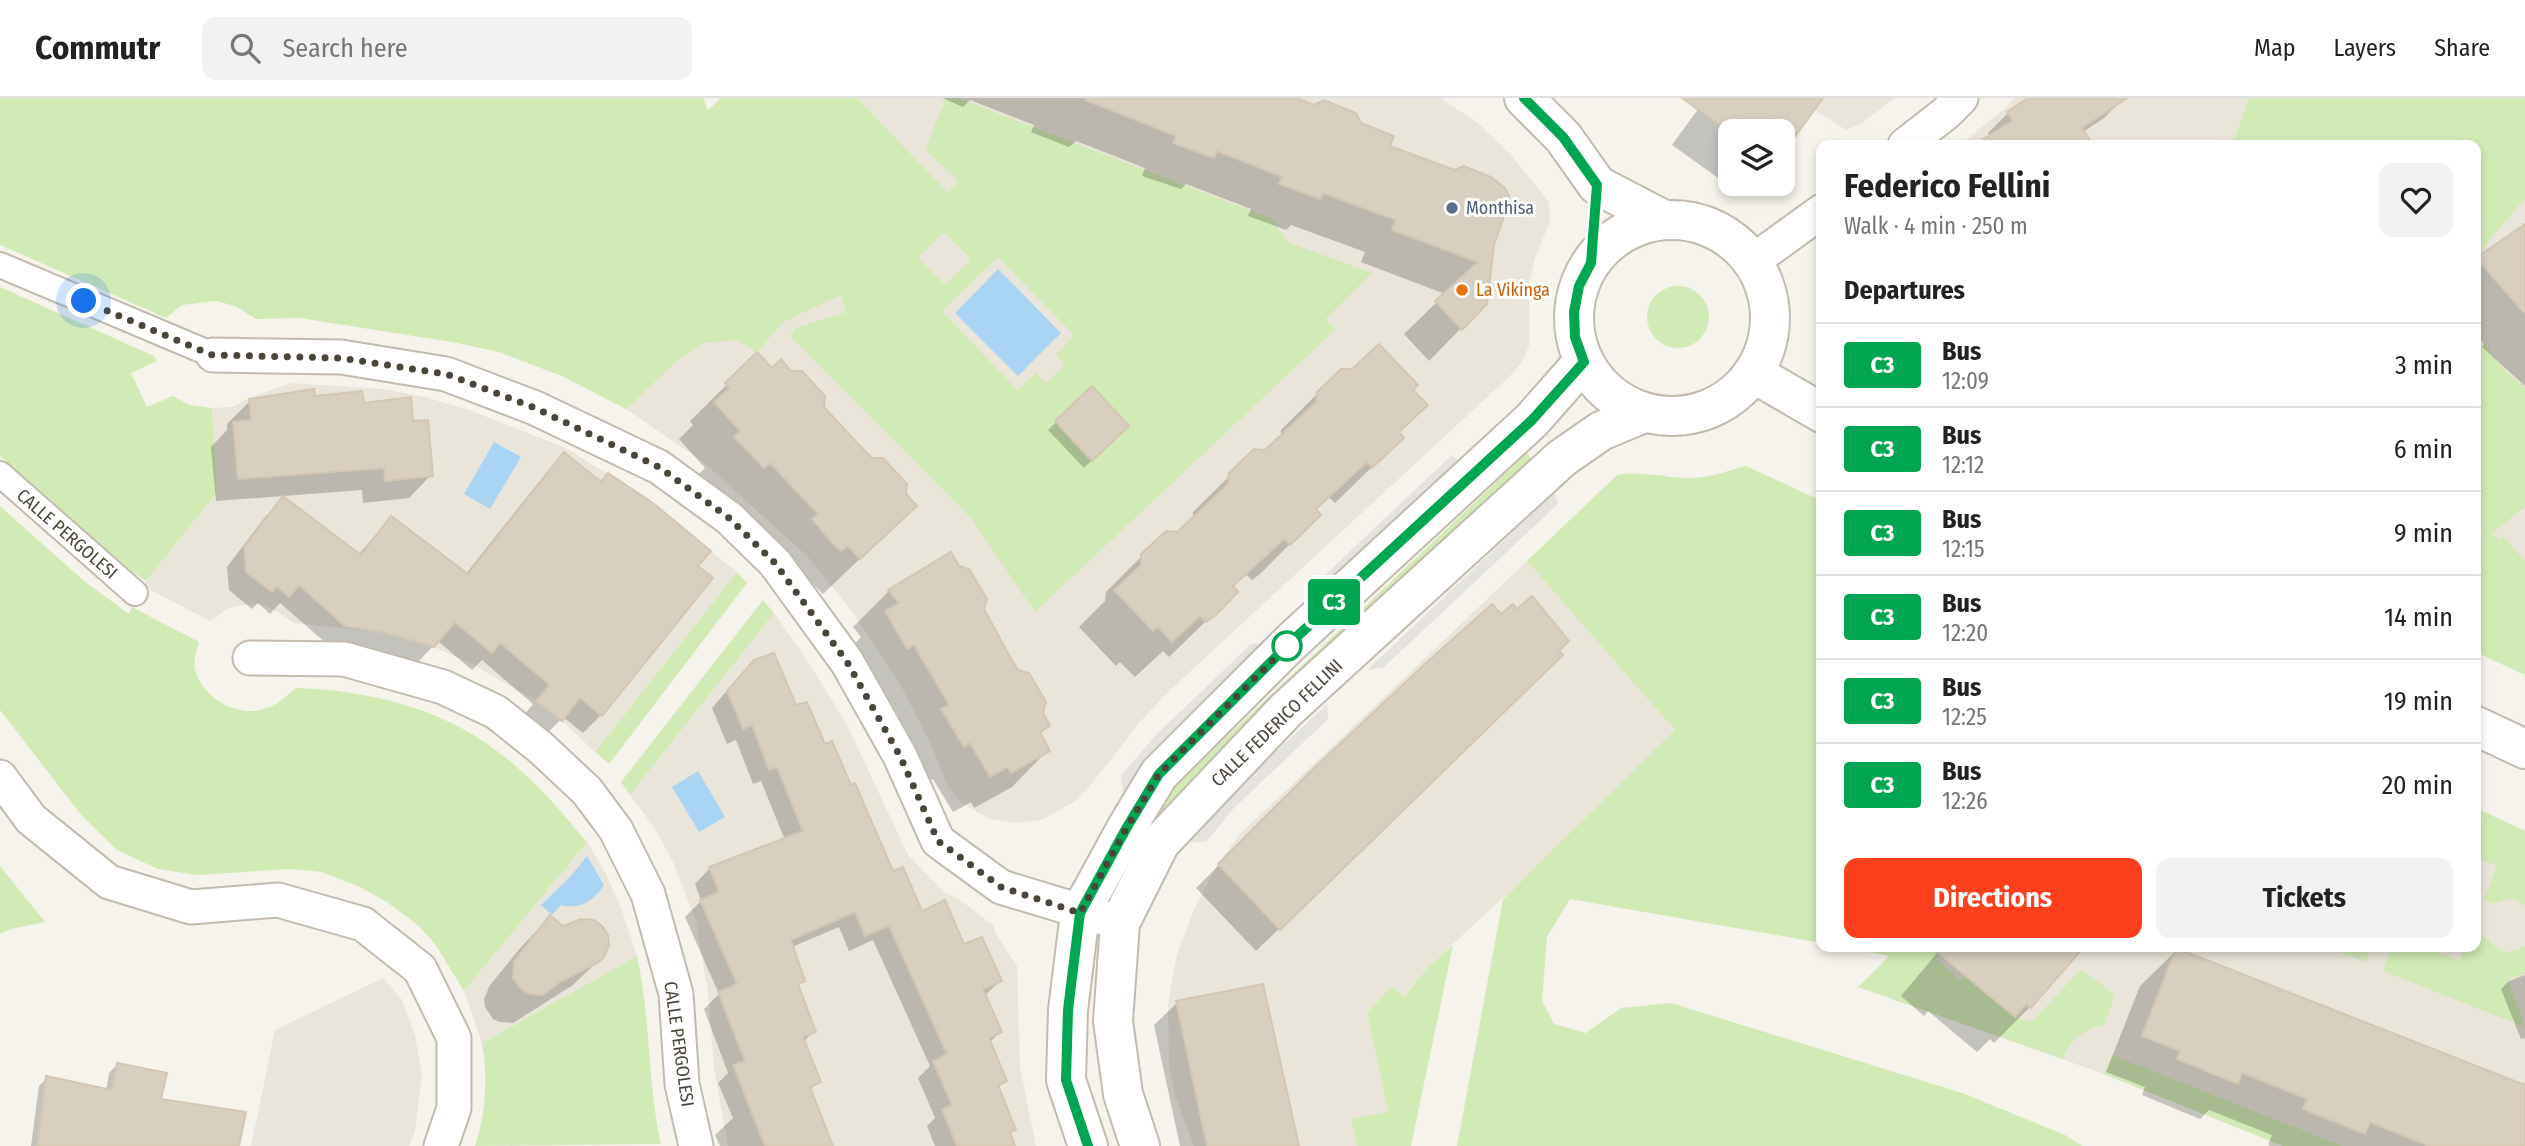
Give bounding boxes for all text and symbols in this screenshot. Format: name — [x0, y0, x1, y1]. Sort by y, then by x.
search box — [202, 17, 692, 80]
text: Commutr — [35, 28, 160, 68]
icon: search — [226, 29, 264, 67]
text: Search here — [282, 33, 408, 64]
text: Map — [2254, 34, 2296, 62]
text: Layers — [2334, 34, 2396, 62]
text: Share — [2434, 34, 2490, 62]
map controls — [1718, 119, 1795, 196]
button: layers — [1718, 119, 1795, 196]
button: heart — [2379, 163, 2453, 237]
text: Federico Fellini — [1844, 166, 2050, 206]
place label: Monthisa — [1466, 197, 1534, 219]
marker: Monthisa — [1444, 200, 1460, 216]
text: Walk · 4 min · 250 m — [1844, 212, 2028, 240]
text: Departures — [1844, 275, 1965, 306]
place label: La Vikinga — [1476, 279, 1550, 301]
marker: La Vikinga — [1454, 282, 1470, 298]
your location — [66, 283, 101, 318]
text: Bus — [1942, 336, 1981, 367]
text: 3 min — [2395, 350, 2453, 381]
text: C3 — [1871, 351, 1894, 379]
text: 12:09 — [1942, 367, 1989, 395]
text: Bus — [1942, 420, 1981, 451]
text: 6 min — [2394, 434, 2453, 465]
text: C3 — [1871, 435, 1894, 463]
text: 12:12 — [1942, 451, 1984, 479]
street label: CALLE PERGOLESI — [12, 484, 122, 584]
text: Bus — [1942, 504, 1981, 535]
text: 9 min — [2394, 518, 2453, 549]
text: C3 — [1871, 519, 1894, 547]
text: 12:15 — [1942, 535, 1985, 563]
line badge: C3 — [1302, 579, 1366, 625]
text: C3 — [1322, 588, 1346, 616]
text: Bus — [1942, 588, 1981, 619]
text: 14 min — [2384, 602, 2453, 633]
text: C3 — [1871, 603, 1894, 631]
text: 12:20 — [1942, 619, 1988, 647]
unlabelled marker — [1272, 631, 1302, 661]
street label: CALLE FEDERICO FELLINI — [1207, 655, 1347, 791]
text: Bus — [1942, 672, 1981, 703]
text: 19 min — [2384, 686, 2453, 717]
text: C3 — [1871, 687, 1894, 715]
text: 12:25 — [1942, 703, 1987, 731]
text: Bus — [1942, 756, 1981, 787]
text: 20 min — [2382, 770, 2453, 801]
text: C3 — [1871, 771, 1894, 799]
text: 12:26 — [1942, 787, 1988, 815]
button: Directions — [1844, 858, 2142, 938]
button: Tickets — [2156, 858, 2453, 938]
street label: CALLE PERGOLESI — [659, 980, 699, 1108]

